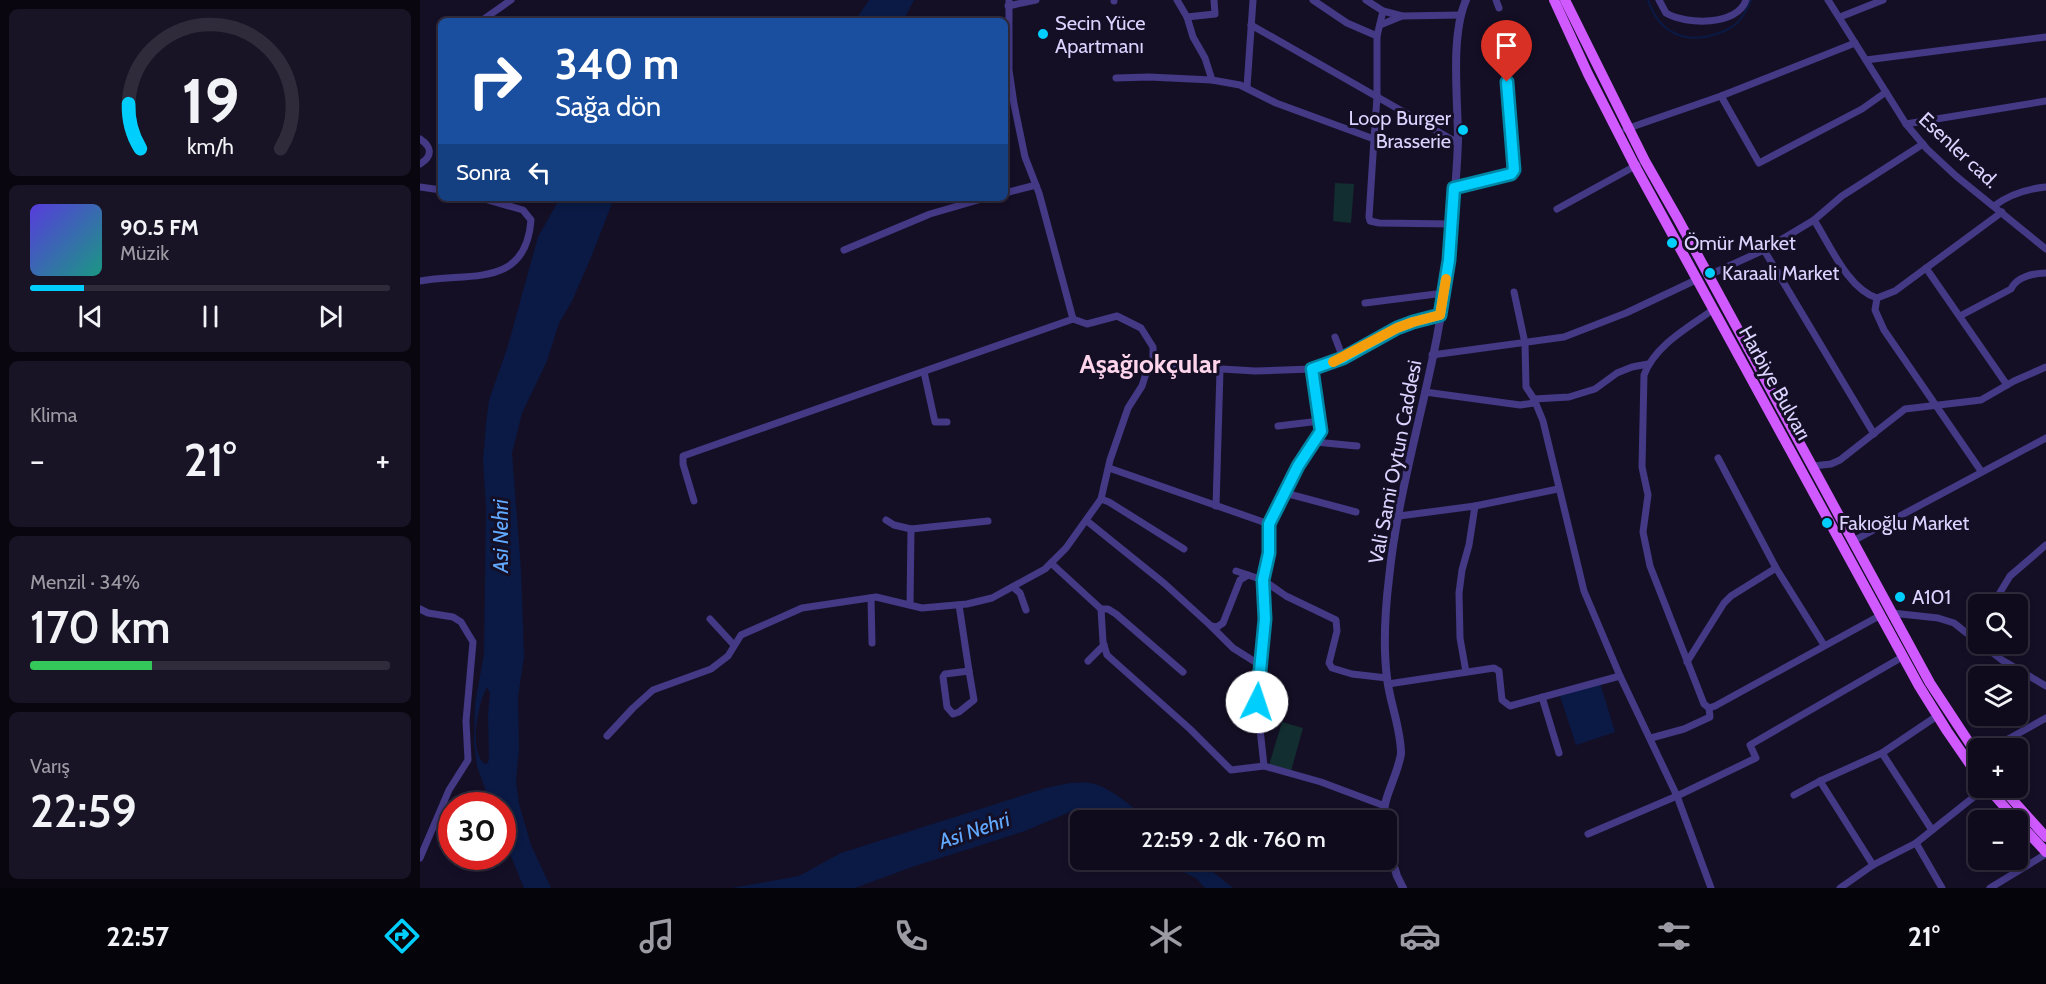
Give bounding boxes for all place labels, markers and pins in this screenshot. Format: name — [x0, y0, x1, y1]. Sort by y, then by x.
place label: Secin Yüce Apartmanı — [1055, 11, 1146, 58]
pin — [1481, 20, 1532, 82]
marker: Secin Yüce Apartmanı — [1036, 27, 1050, 41]
place label: Loop Burger Brasserie — [1349, 106, 1452, 153]
marker: Loop Burger Brasserie — [1456, 123, 1470, 137]
place label: Ömür Market — [1684, 231, 1796, 255]
marker: Ömür Market — [1665, 236, 1679, 250]
place label: Karaali Market — [1722, 261, 1840, 285]
marker: Karaali Market — [1703, 266, 1717, 280]
place label: Fakıoğlu Market — [1839, 511, 1970, 535]
marker: Fakıoğlu Market — [1820, 516, 1834, 530]
place label: A101 — [1912, 585, 1951, 609]
marker: A101 — [1893, 590, 1907, 604]

